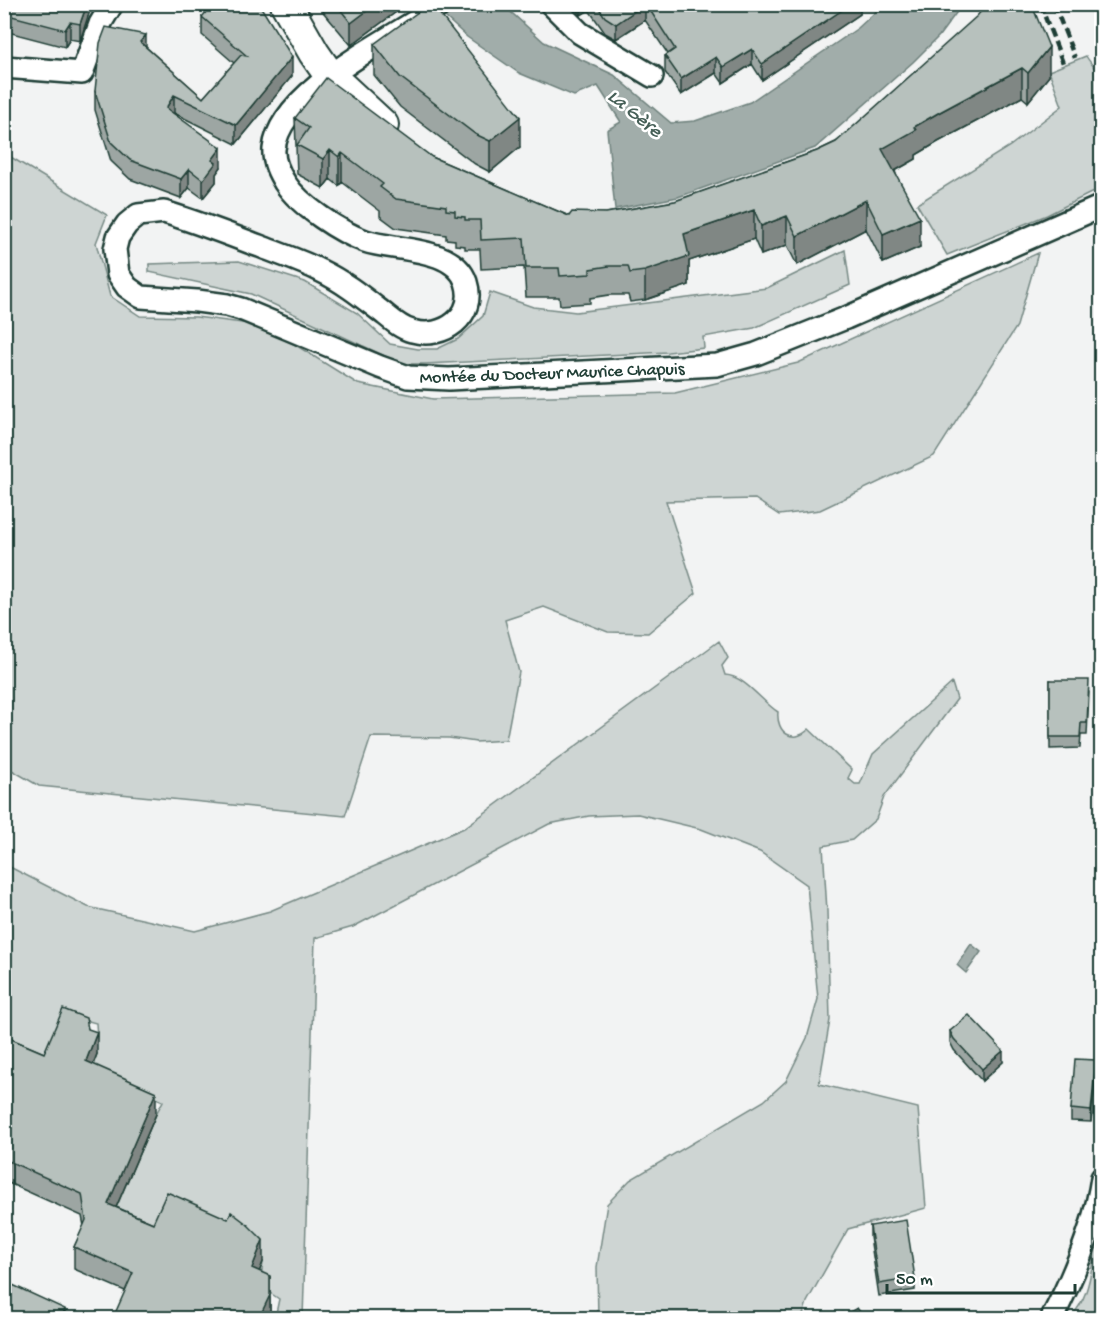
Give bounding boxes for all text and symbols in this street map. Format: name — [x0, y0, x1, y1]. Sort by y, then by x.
water label: La Gère — [602, 86, 666, 144]
street label: Montée du Docteur Maurice Chapuis — [419, 359, 686, 390]
scale bar — [887, 1257, 1074, 1295]
text: 50 m — [896, 1270, 933, 1291]

